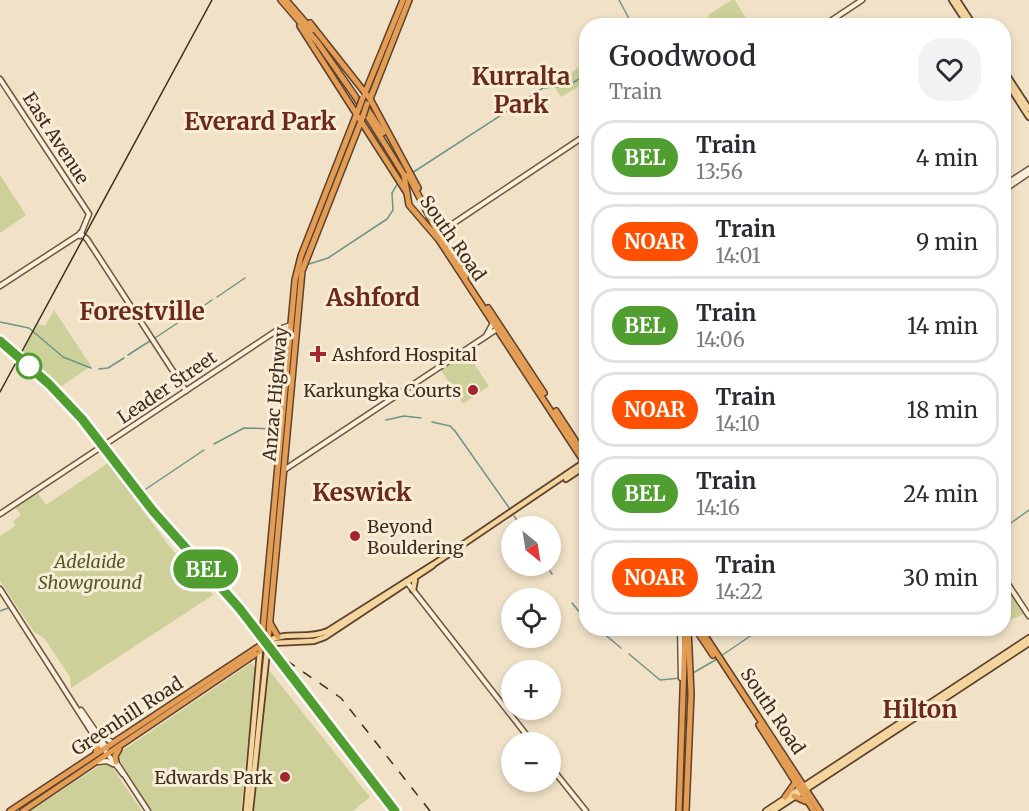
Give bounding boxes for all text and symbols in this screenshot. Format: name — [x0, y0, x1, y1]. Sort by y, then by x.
text: Goodwood — [609, 38, 756, 74]
button: heart — [918, 38, 981, 101]
district label: Kurralta Park — [472, 61, 570, 120]
text: Train — [609, 79, 662, 104]
street label: East Avenue — [18, 88, 94, 188]
district label: Everard Park — [184, 106, 337, 137]
text: Train — [696, 131, 756, 159]
text: BEL — [624, 144, 666, 171]
text: 4 min — [916, 144, 978, 172]
text: 13:56 — [696, 159, 743, 184]
street label: South Road — [415, 191, 491, 285]
text: Train — [716, 215, 776, 243]
text: NOAR — [624, 228, 686, 255]
text: 9 min — [916, 228, 978, 256]
text: 14:01 — [716, 243, 761, 268]
district label: Ashford — [325, 282, 420, 313]
district label: Forestville — [79, 296, 205, 327]
text: Train — [696, 299, 756, 327]
text: BEL — [624, 312, 666, 339]
text: 14 min — [907, 312, 978, 340]
street label: Anzac Highway — [258, 325, 292, 463]
text: 14:06 — [696, 327, 745, 352]
place label: Ashford Hospital — [331, 343, 478, 366]
street label: Leader Street — [113, 345, 221, 429]
marker: Ashford Hospital — [309, 345, 327, 363]
unlabelled marker — [16, 353, 42, 379]
place label: Karkungka Courts — [303, 379, 461, 402]
marker: Karkungka Courts — [466, 383, 480, 397]
text: Train — [716, 383, 776, 411]
text: NOAR — [624, 396, 686, 423]
text: 18 min — [907, 396, 978, 424]
text: 14:10 — [716, 411, 760, 436]
text: Train — [696, 467, 756, 495]
district label: Keswick — [312, 477, 412, 508]
text: BEL — [624, 480, 666, 507]
text: 24 min — [903, 480, 978, 508]
text: 14:16 — [696, 495, 740, 520]
place label: Beyond Bouldering — [367, 515, 464, 559]
north arrow — [501, 516, 561, 576]
map controls — [501, 516, 561, 792]
marker: Beyond Bouldering — [348, 529, 362, 543]
park label: Adelaide Showground — [38, 550, 143, 594]
line badge: BEL — [172, 550, 240, 588]
text: Train — [716, 551, 776, 579]
text: BEL — [185, 556, 227, 583]
text: NOAR — [624, 564, 686, 591]
text: 30 min — [903, 564, 978, 592]
text: 14:22 — [716, 579, 763, 604]
button: locate — [501, 588, 561, 648]
button: + — [501, 660, 561, 720]
street label: South Road — [736, 663, 810, 759]
street label: Greenhill Road — [67, 671, 187, 761]
district label: Hilton — [883, 694, 957, 725]
button: − — [501, 732, 561, 792]
place label: Edwards Park — [154, 766, 274, 789]
marker: Edwards Park — [278, 770, 292, 784]

